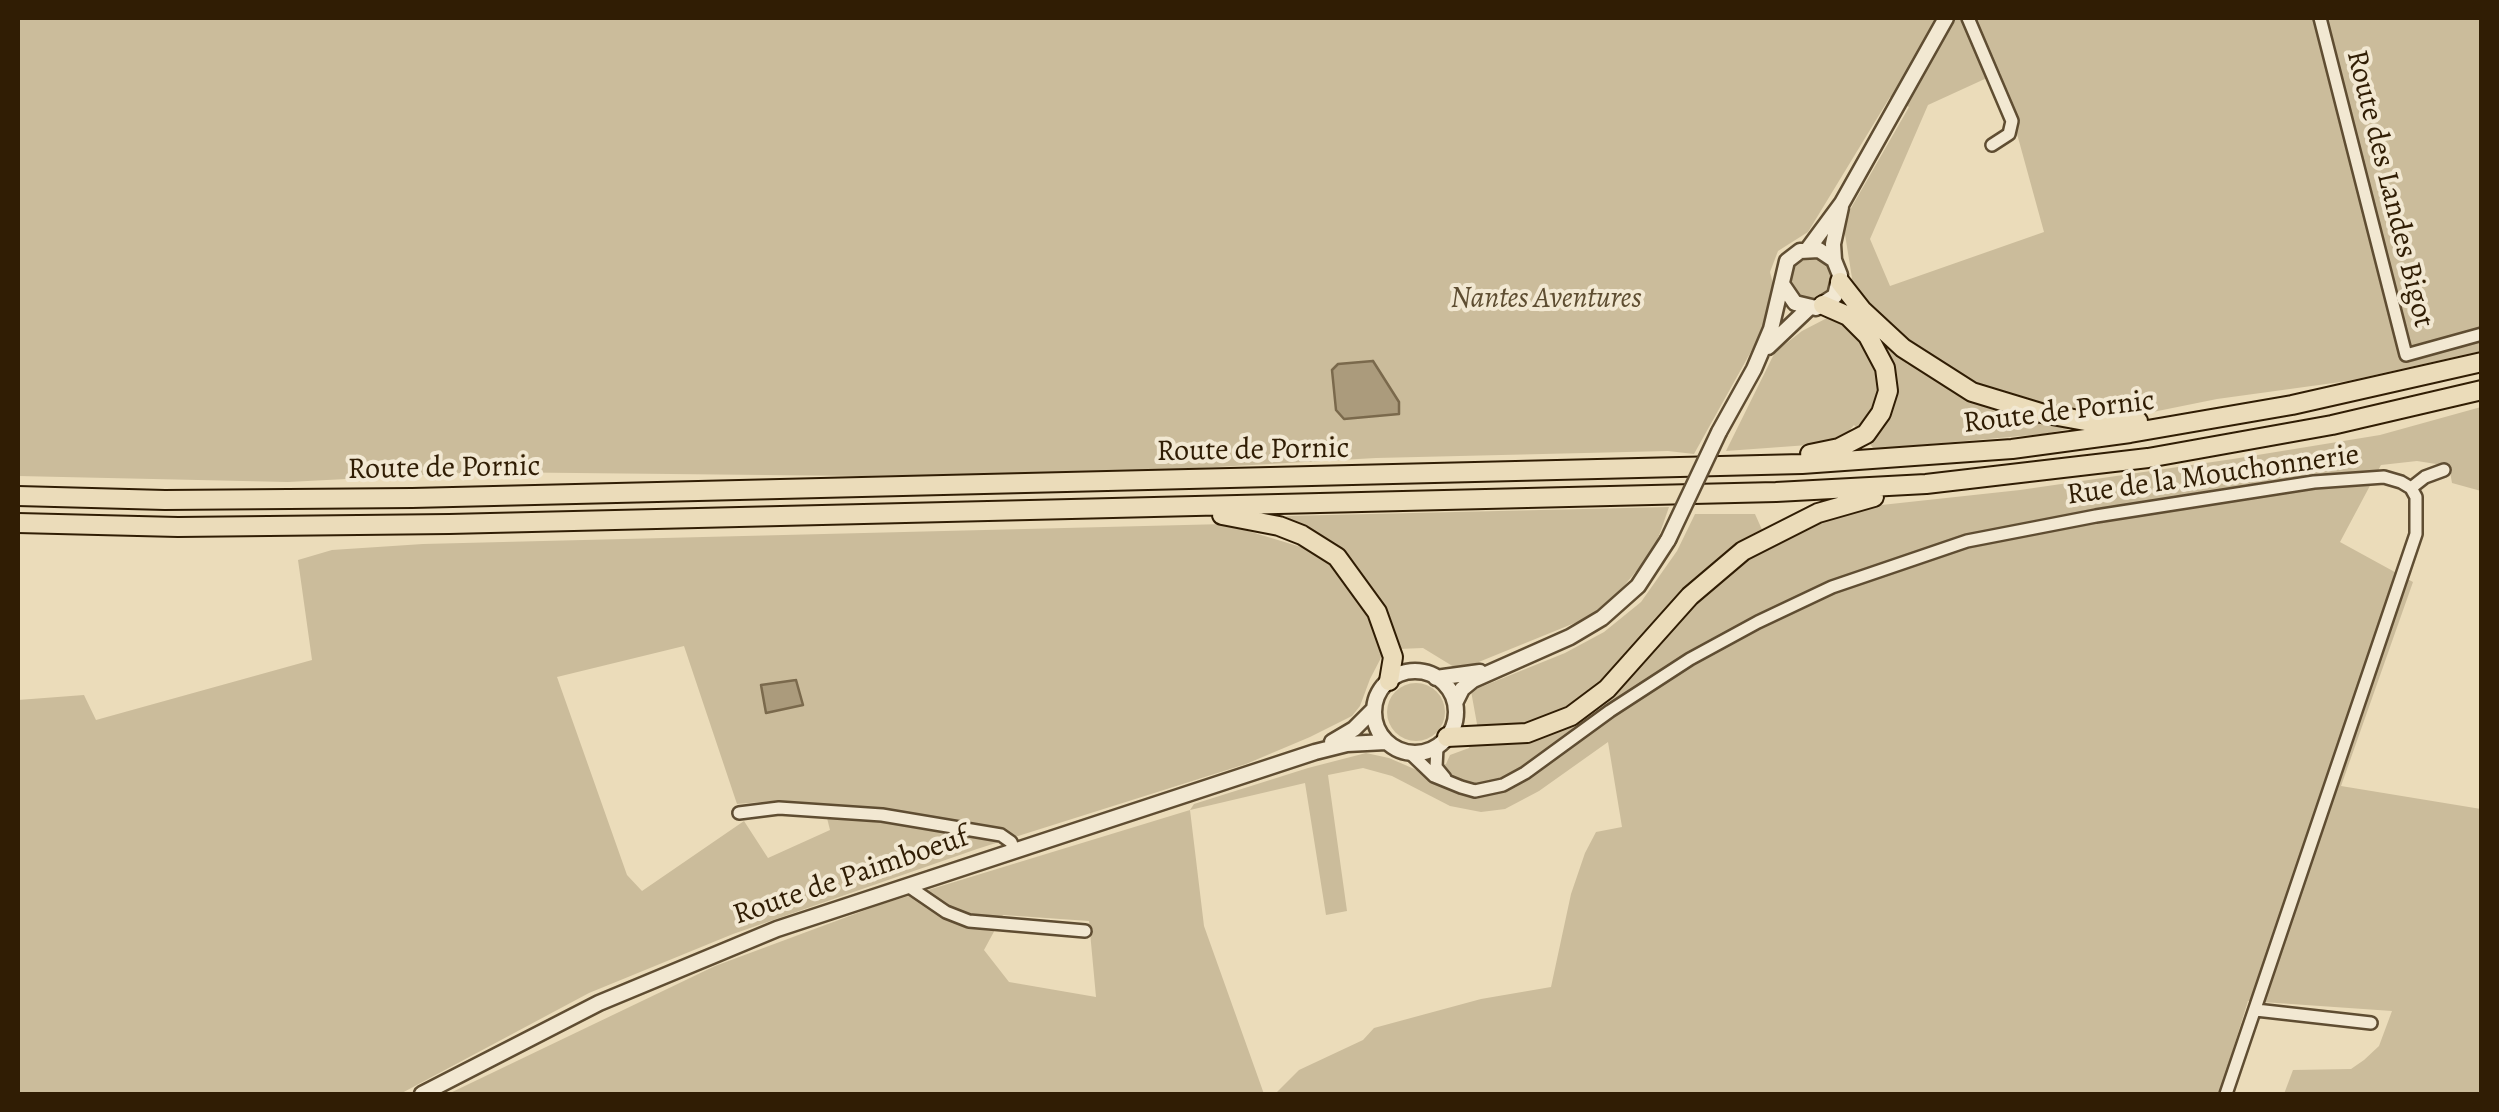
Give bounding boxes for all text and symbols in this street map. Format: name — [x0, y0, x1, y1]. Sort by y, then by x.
street label: Route des Landes Bigot — [2337, 47, 2441, 331]
park label: Nantes Aventures — [1450, 282, 1642, 318]
street label: Route de Pornic — [1961, 383, 2157, 443]
street label: Route de Pornic — [1156, 431, 1350, 471]
street label: Rue de la Mouchonnerie — [2064, 438, 2362, 514]
street label: Route de Pornic — [347, 449, 541, 489]
street label: Route de Paimboeuf — [729, 820, 973, 934]

